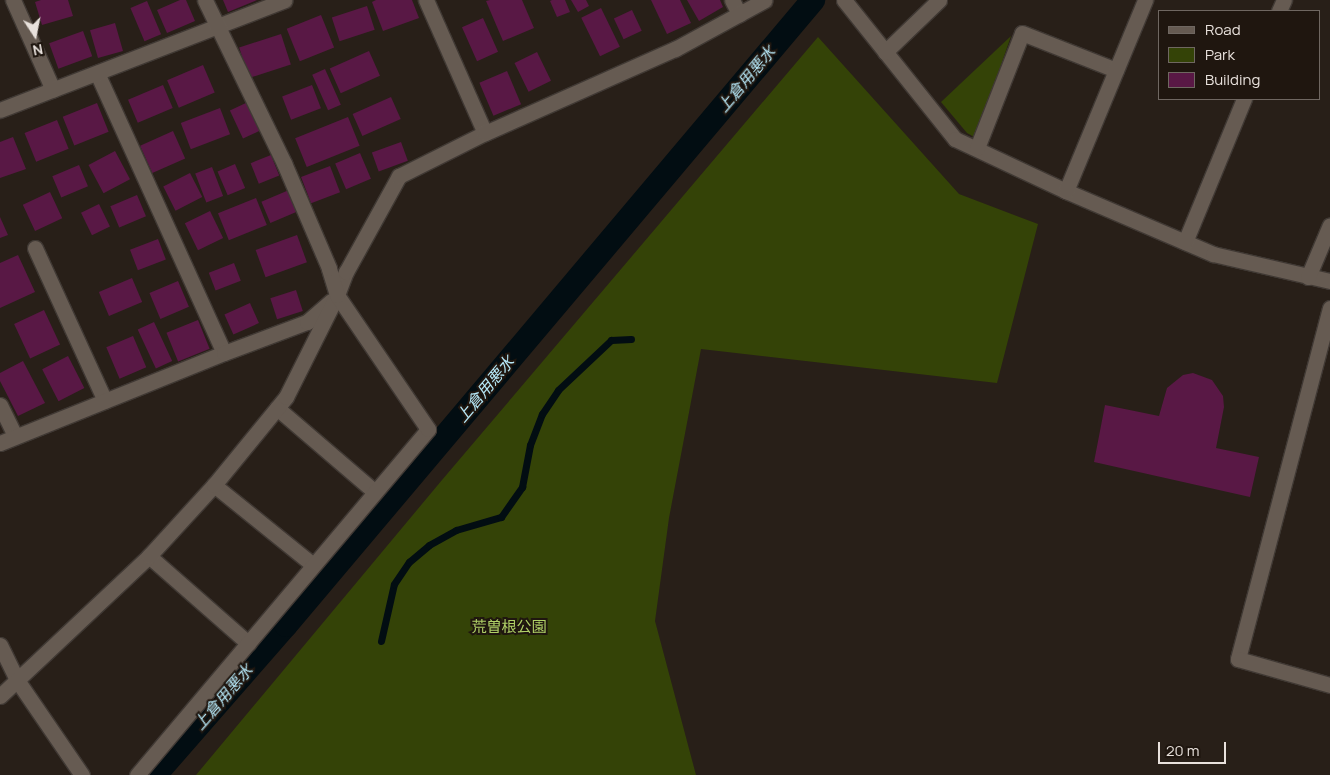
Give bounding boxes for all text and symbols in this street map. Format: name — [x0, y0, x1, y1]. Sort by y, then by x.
north arrow — [10, 10, 60, 60]
legend — [1158, 10, 1320, 100]
text: Road — [1205, 19, 1241, 40]
text: N — [31, 40, 45, 61]
water label: 上倉用悪水 — [713, 42, 779, 116]
text: Park — [1205, 44, 1235, 65]
text: Building — [1205, 69, 1260, 90]
water label: 上倉用悪水 — [452, 352, 518, 426]
park label: 荒曽根公園 — [472, 618, 546, 636]
water label: 上倉用悪水 — [190, 661, 256, 733]
scale bar — [1160, 732, 1228, 764]
text: 20 m — [1166, 740, 1199, 761]

